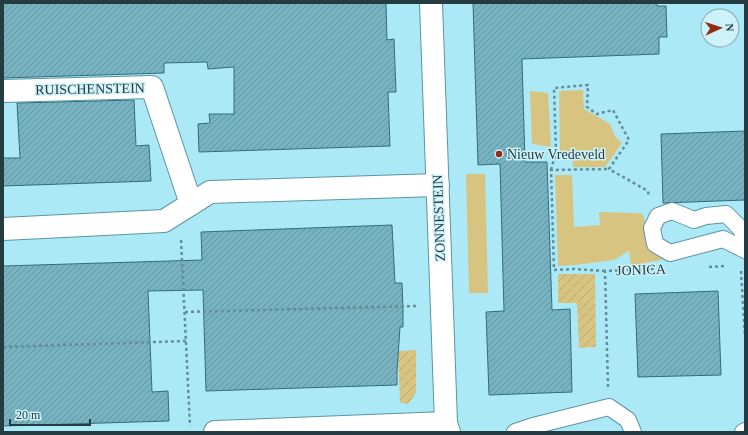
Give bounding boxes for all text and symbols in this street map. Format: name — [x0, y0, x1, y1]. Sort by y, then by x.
north arrow — [700, 8, 740, 48]
text: N — [724, 23, 736, 32]
street label: RUISCHENSTEIN — [35, 81, 145, 97]
place label: Nieuw Vredeveld — [507, 147, 605, 162]
marker: Nieuw Vredeveld — [494, 149, 504, 159]
street label: ZONNESTEIN — [430, 174, 448, 262]
street label: JONICA — [616, 262, 667, 278]
scale bar — [10, 401, 90, 427]
text: 20 m — [16, 408, 41, 422]

